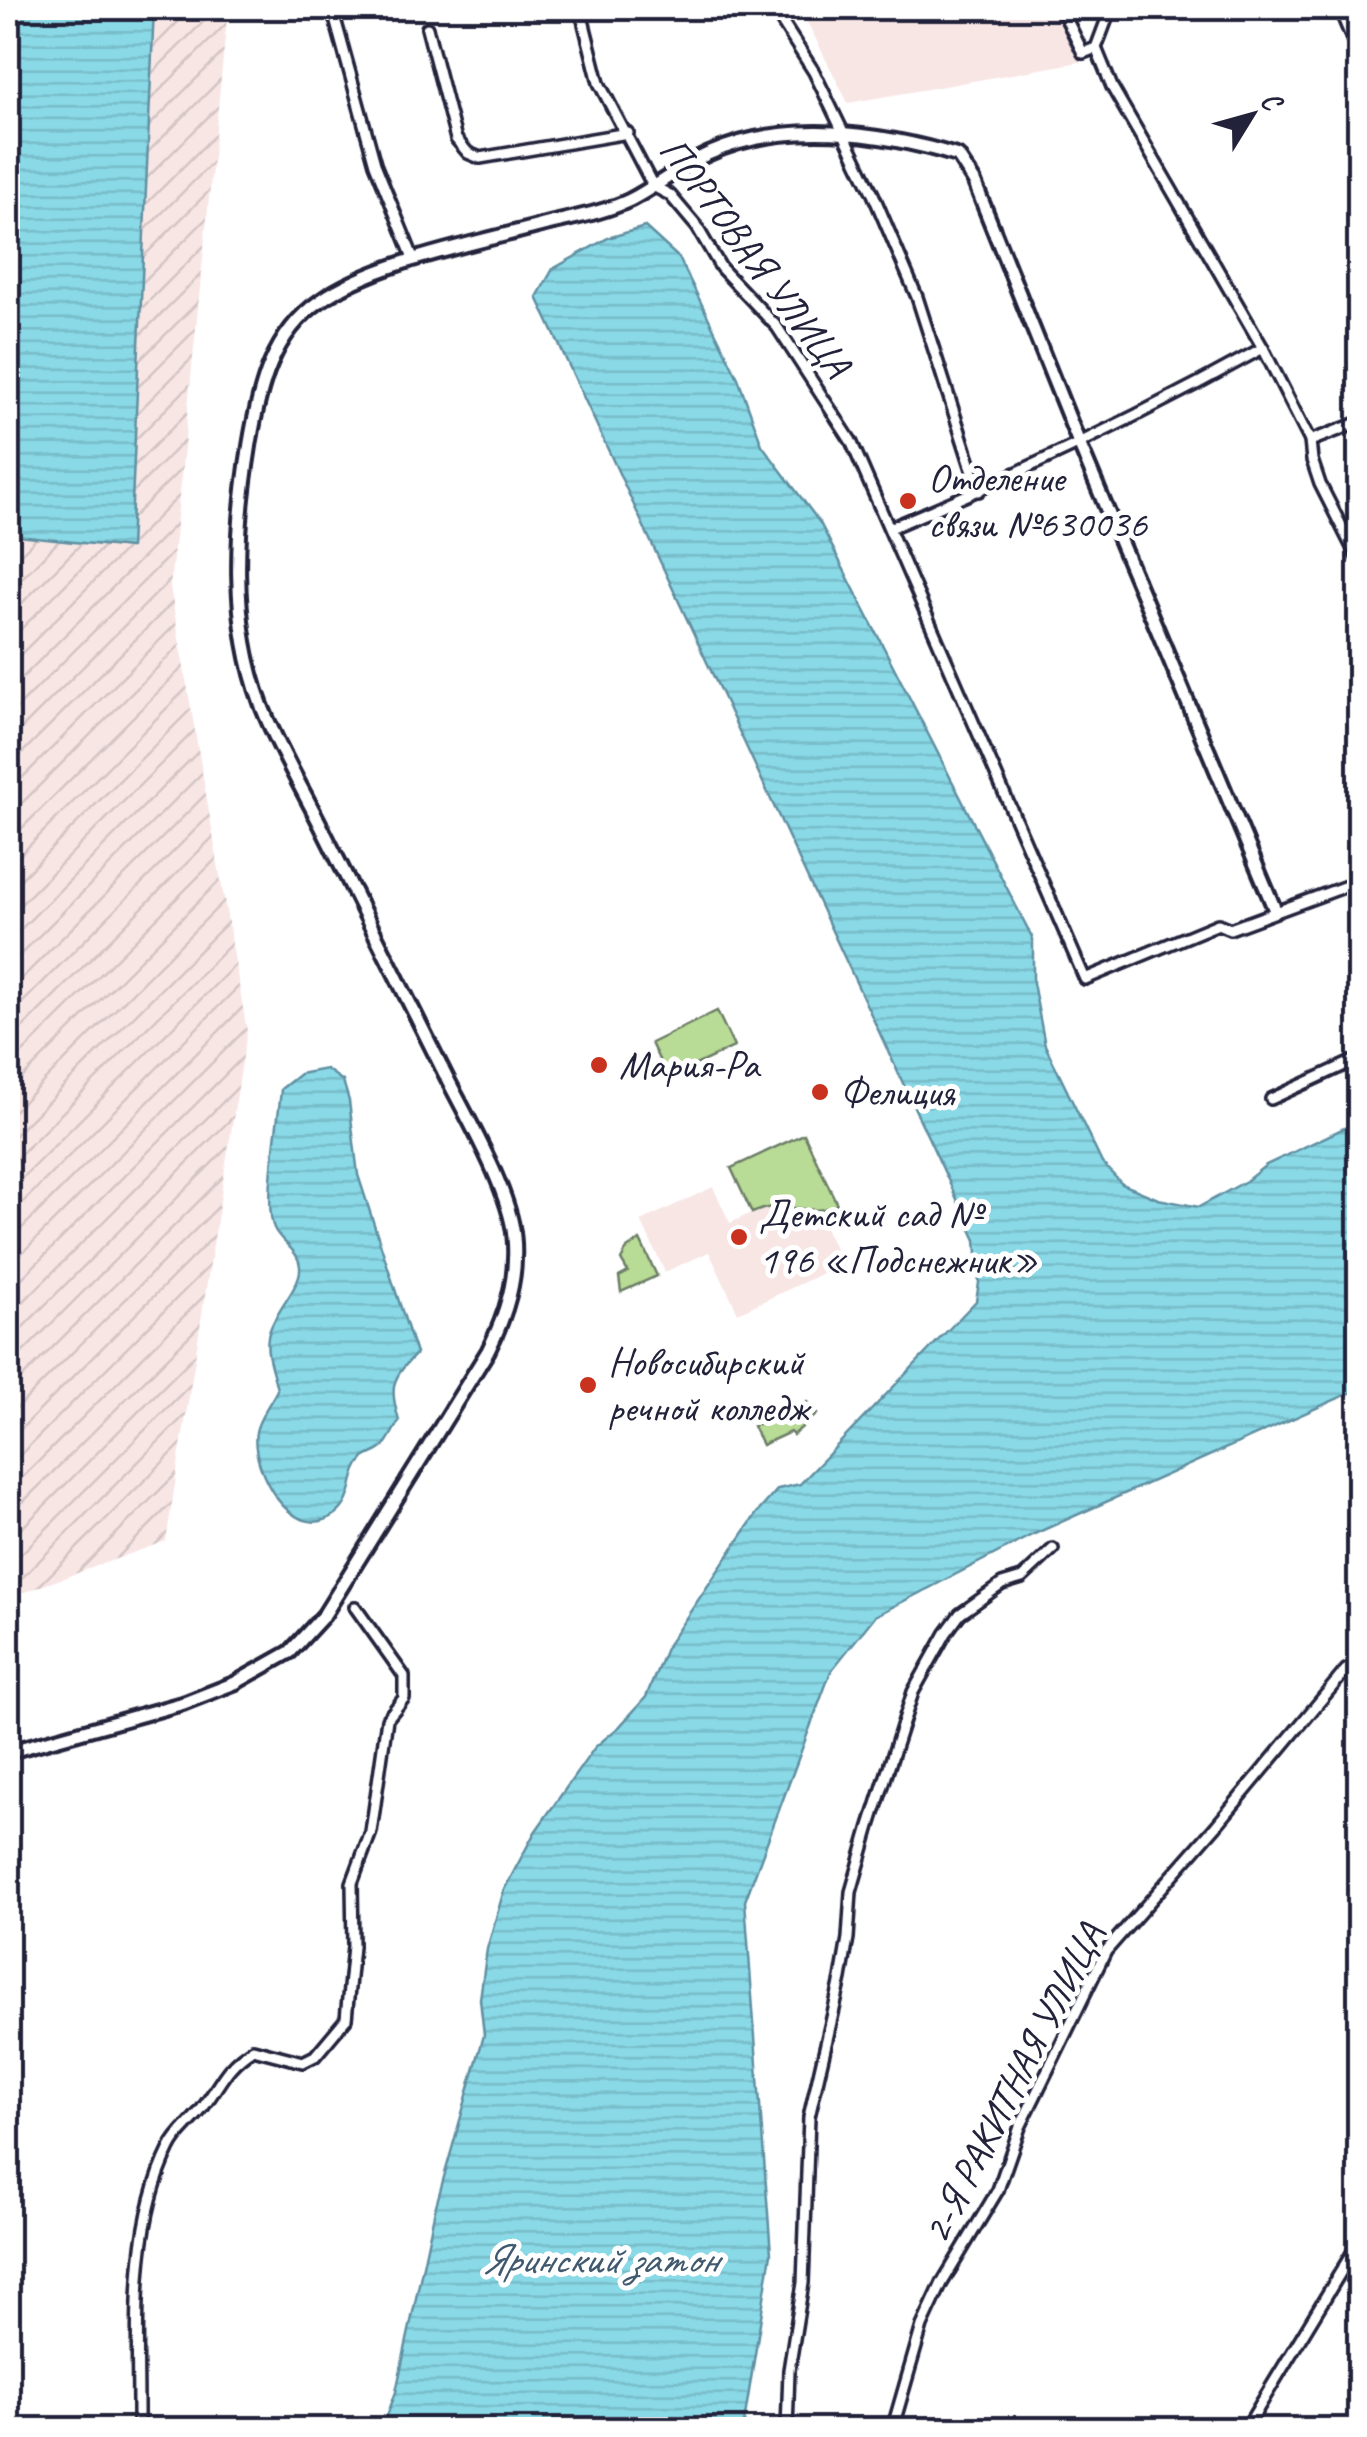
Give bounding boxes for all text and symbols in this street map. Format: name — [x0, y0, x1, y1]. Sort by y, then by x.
north arrow — [1202, 65, 1302, 165]
text: С — [1253, 84, 1292, 119]
street label: ПОРТОВАЯ УЛИЦА — [648, 127, 863, 389]
place label: Отделение связи №630036 — [928, 453, 1148, 549]
marker: Отделение связи №630036 — [897, 490, 919, 512]
place label: Мария-Ра — [619, 1040, 761, 1090]
marker: Мария-Ра — [588, 1054, 610, 1076]
place label: Фелиция — [840, 1067, 956, 1117]
marker: Фелиция — [809, 1081, 831, 1103]
place label: Детский сад № 196 «Подснежник» — [759, 1189, 1038, 1285]
marker: Детский сад № 196 «Подснежник» — [728, 1226, 750, 1248]
place label: Новосибирский речной колледж — [608, 1337, 812, 1433]
marker: Новосибирский речной колледж — [577, 1374, 599, 1396]
street label: 2-Я РАКИТНАЯ УЛИЦА — [911, 1914, 1116, 2251]
water label: Яринский затон — [481, 2233, 724, 2286]

